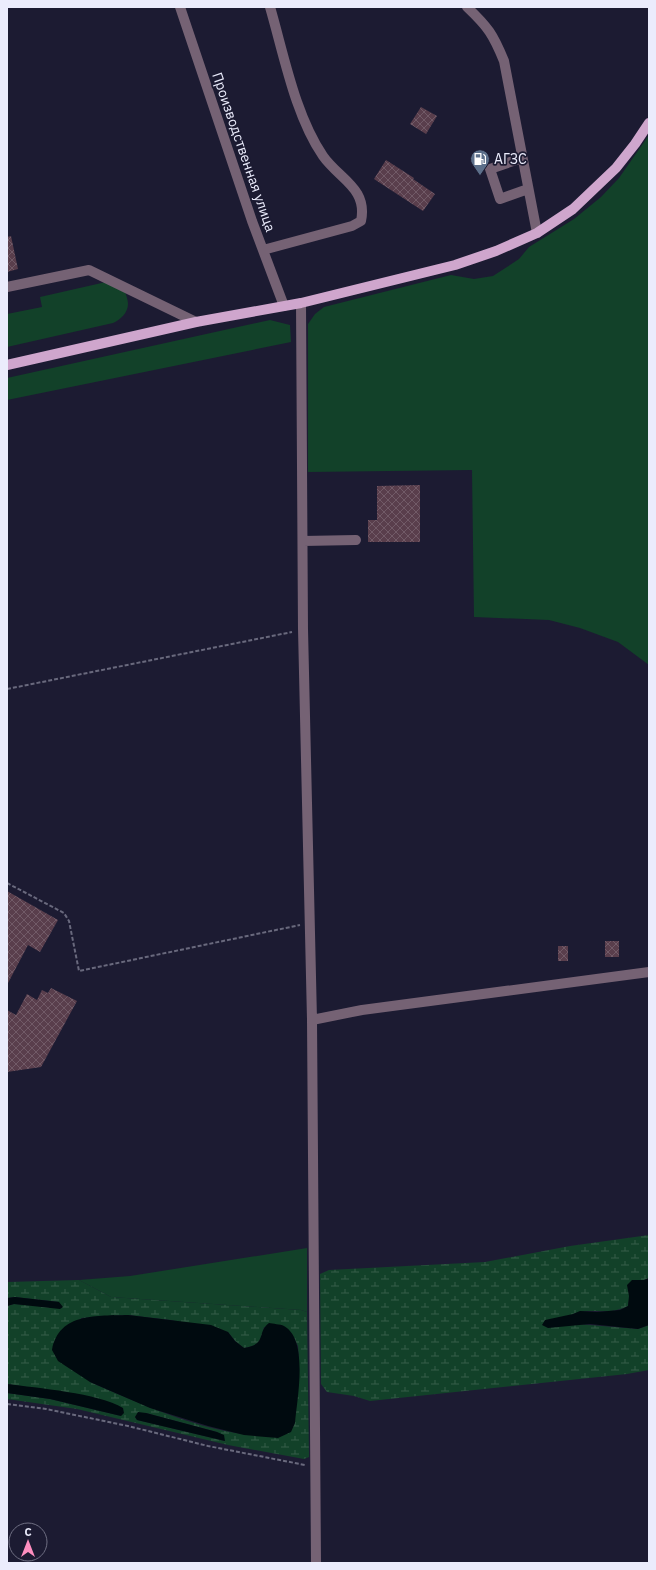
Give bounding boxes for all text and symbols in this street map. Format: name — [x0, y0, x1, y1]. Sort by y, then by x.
street label: Производственная улица — [208, 70, 280, 235]
fuel station icon: АГЗС — [469, 148, 491, 176]
place label: АГЗС — [494, 150, 527, 168]
north arrow — [8, 1522, 48, 1562]
text: С — [24, 1525, 32, 1539]

